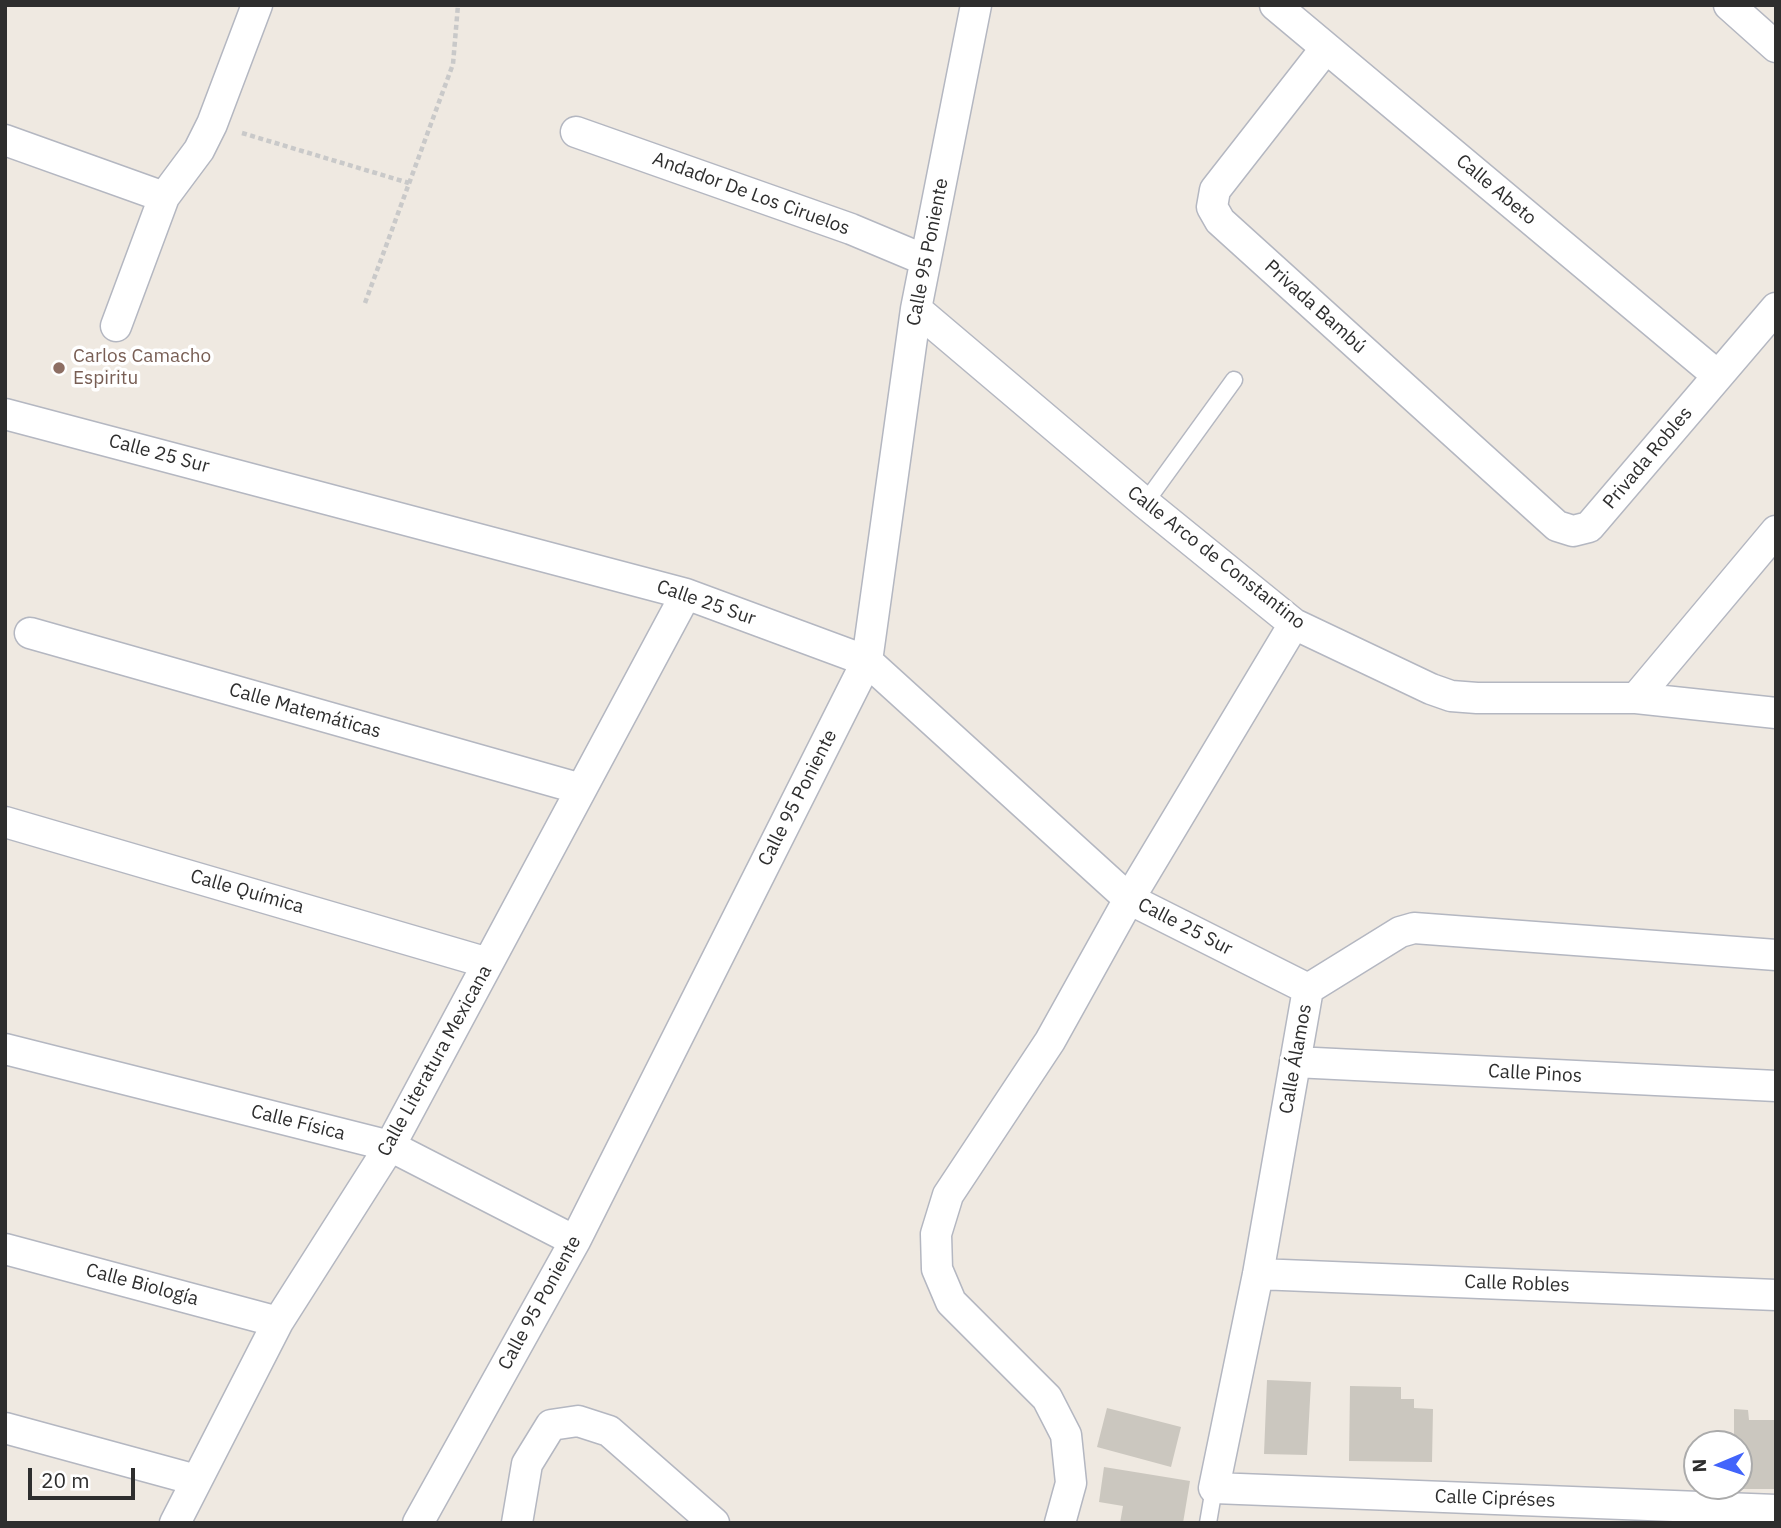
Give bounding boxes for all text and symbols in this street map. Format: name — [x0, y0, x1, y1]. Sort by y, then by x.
street label: Andador De Los Ciruelos — [649, 148, 853, 240]
street label: Calle Abeto — [1451, 150, 1541, 230]
street label: Calle 95 Poniente — [903, 176, 953, 328]
street label: Privada Bambú — [1259, 255, 1371, 359]
place label: Carlos Camacho Espiritu — [73, 346, 211, 390]
marker: Carlos Camacho Espiritu — [51, 360, 67, 376]
street label: Privada Robles — [1599, 402, 1697, 514]
street label: Calle 25 Sur — [106, 430, 212, 478]
street label: Calle Arco de Constantino — [1123, 481, 1309, 635]
street label: Calle 25 Sur — [654, 575, 758, 631]
street label: Calle Matemáticas — [226, 678, 384, 744]
street label: Calle 95 Poniente — [754, 726, 842, 870]
street label: Calle Química — [188, 865, 306, 919]
street label: Calle 25 Sur — [1134, 893, 1236, 961]
street label: Calle Literatura Mexicana — [373, 961, 497, 1161]
street label: Calle Álamos — [1275, 1002, 1317, 1116]
street label: Calle Pinos — [1487, 1060, 1583, 1088]
street label: Calle Física — [249, 1100, 347, 1146]
street label: Calle 95 Poniente — [494, 1232, 586, 1374]
street label: Calle Biología — [83, 1259, 201, 1311]
street label: Calle Robles — [1464, 1271, 1570, 1297]
north arrow — [1683, 1430, 1753, 1500]
scale bar — [32, 1454, 138, 1498]
text: N — [1687, 1458, 1711, 1473]
text: 20 m — [41, 1466, 90, 1494]
street label: Calle Cipréses — [1434, 1485, 1556, 1513]

